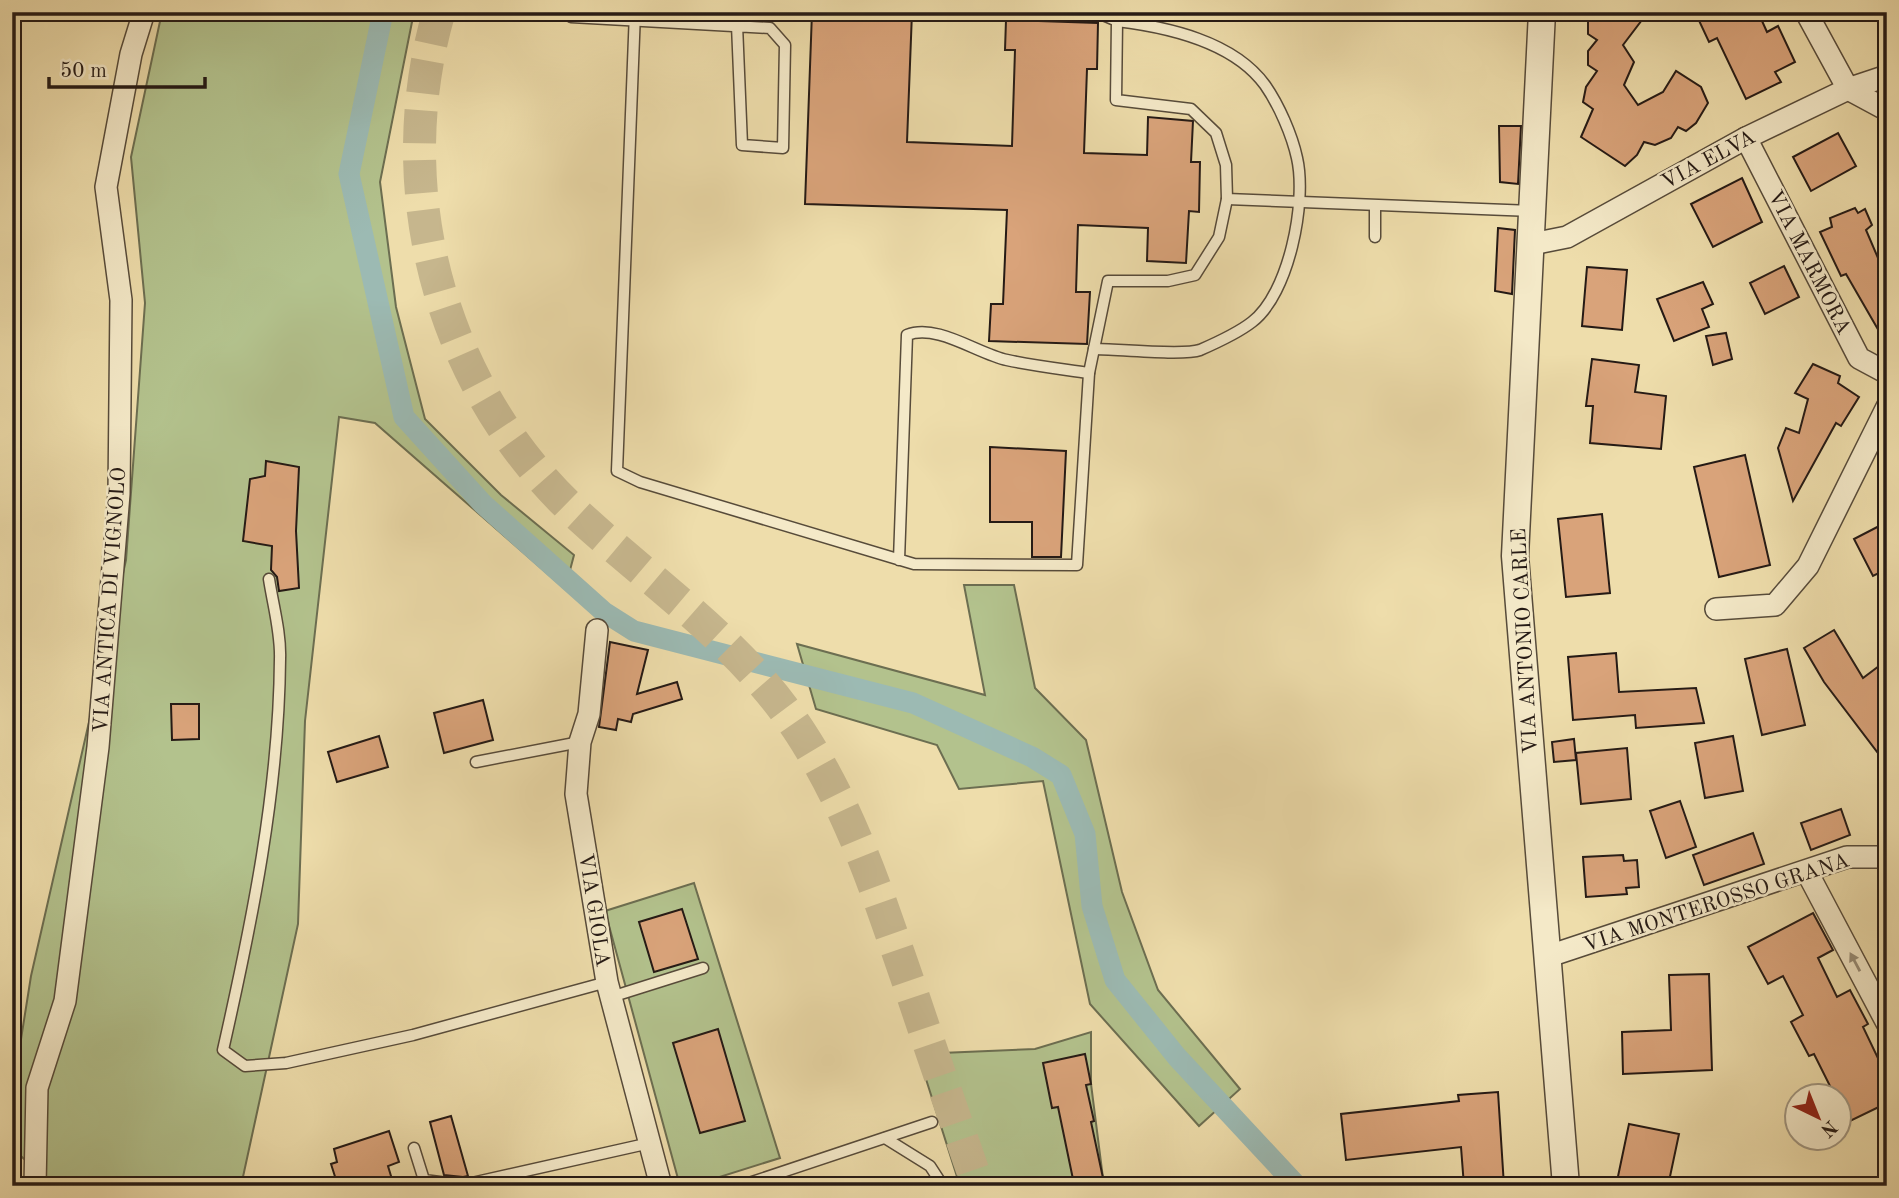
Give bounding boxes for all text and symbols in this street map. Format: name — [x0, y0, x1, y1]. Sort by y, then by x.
scale bar — [49, 46, 205, 90]
text: 50 m — [60, 61, 107, 82]
street label: VIA ELVA — [1658, 127, 1759, 194]
street label: VIA MARMORA — [1763, 187, 1854, 338]
street label: VIA ANTICA DI VIGNOLO — [91, 466, 130, 734]
street label: VIA ANTONIO CARLE — [1509, 528, 1542, 754]
street label: VIA MONTEROSSO GRANA — [1581, 850, 1852, 956]
street label: VIA GIOLA — [574, 852, 613, 968]
one-way arrow — [1849, 952, 1861, 972]
north arrow — [1784, 1082, 1854, 1152]
text: N — [1816, 1116, 1840, 1140]

